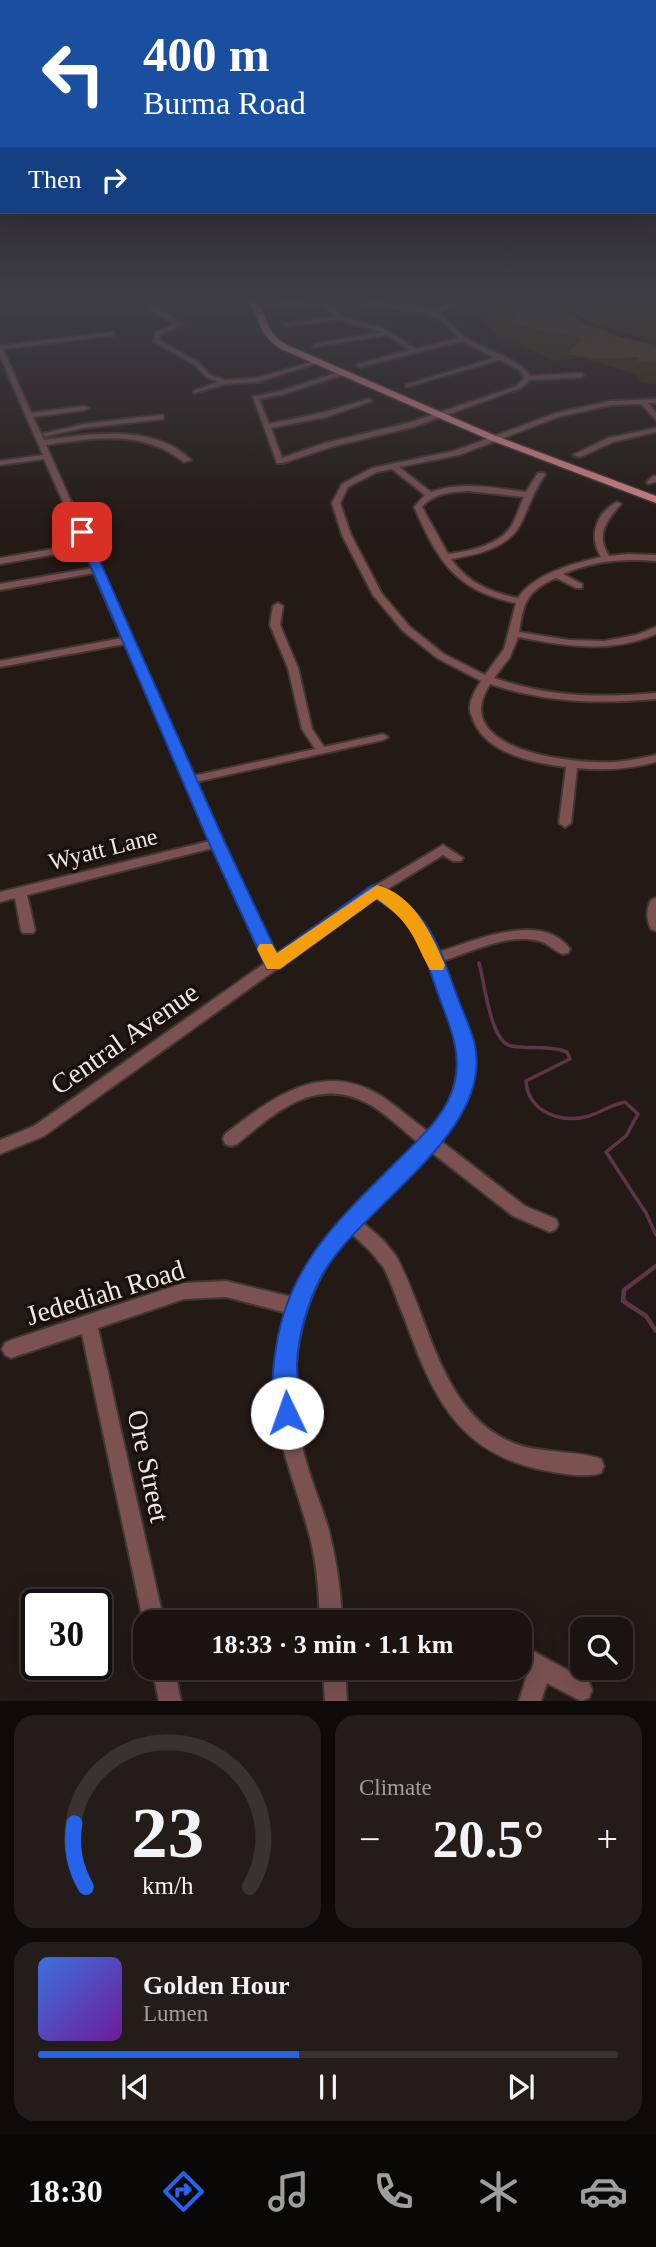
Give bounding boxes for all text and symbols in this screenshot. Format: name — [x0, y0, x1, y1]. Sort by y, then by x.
text: 400 m — [143, 27, 270, 82]
icon: left — [28, 28, 119, 119]
text: Burma Road — [143, 85, 306, 121]
icon: right — [95, 161, 133, 199]
text: Then — [28, 165, 81, 194]
pin — [52, 502, 112, 562]
icon: arrive — [63, 513, 101, 551]
street label: Wyatt Lane — [46, 823, 160, 875]
street label: Central Avenue — [45, 976, 204, 1101]
street label: Jedediah Road — [22, 1254, 188, 1331]
position arrow — [250, 1376, 324, 1450]
street label: Ore Street — [121, 1407, 176, 1525]
speed limit sign: 30 — [21, 1589, 112, 1680]
map controls — [570, 1617, 633, 1680]
button: search — [570, 1617, 633, 1680]
text: 18:33 · 3 min · 1.1 km — [212, 1630, 453, 1659]
text: Climate — [359, 1775, 432, 1800]
text: 23 — [131, 1793, 204, 1874]
text: 20.5° — [433, 1811, 544, 1868]
text: − — [359, 1818, 380, 1860]
text: + — [597, 1818, 618, 1860]
text: km/h — [142, 1872, 194, 1899]
text: Golden Hour — [143, 1971, 290, 2000]
text: Lumen — [143, 2001, 208, 2026]
icon: previous — [116, 2068, 154, 2106]
icon: pause — [309, 2068, 347, 2106]
icon: next — [502, 2068, 540, 2106]
icon: directions — [159, 2167, 208, 2216]
icon: music — [264, 2167, 313, 2216]
icon: phone — [369, 2167, 418, 2216]
icon: climate — [474, 2167, 523, 2216]
icon: car — [579, 2167, 628, 2216]
text: 18:30 — [28, 2173, 103, 2209]

